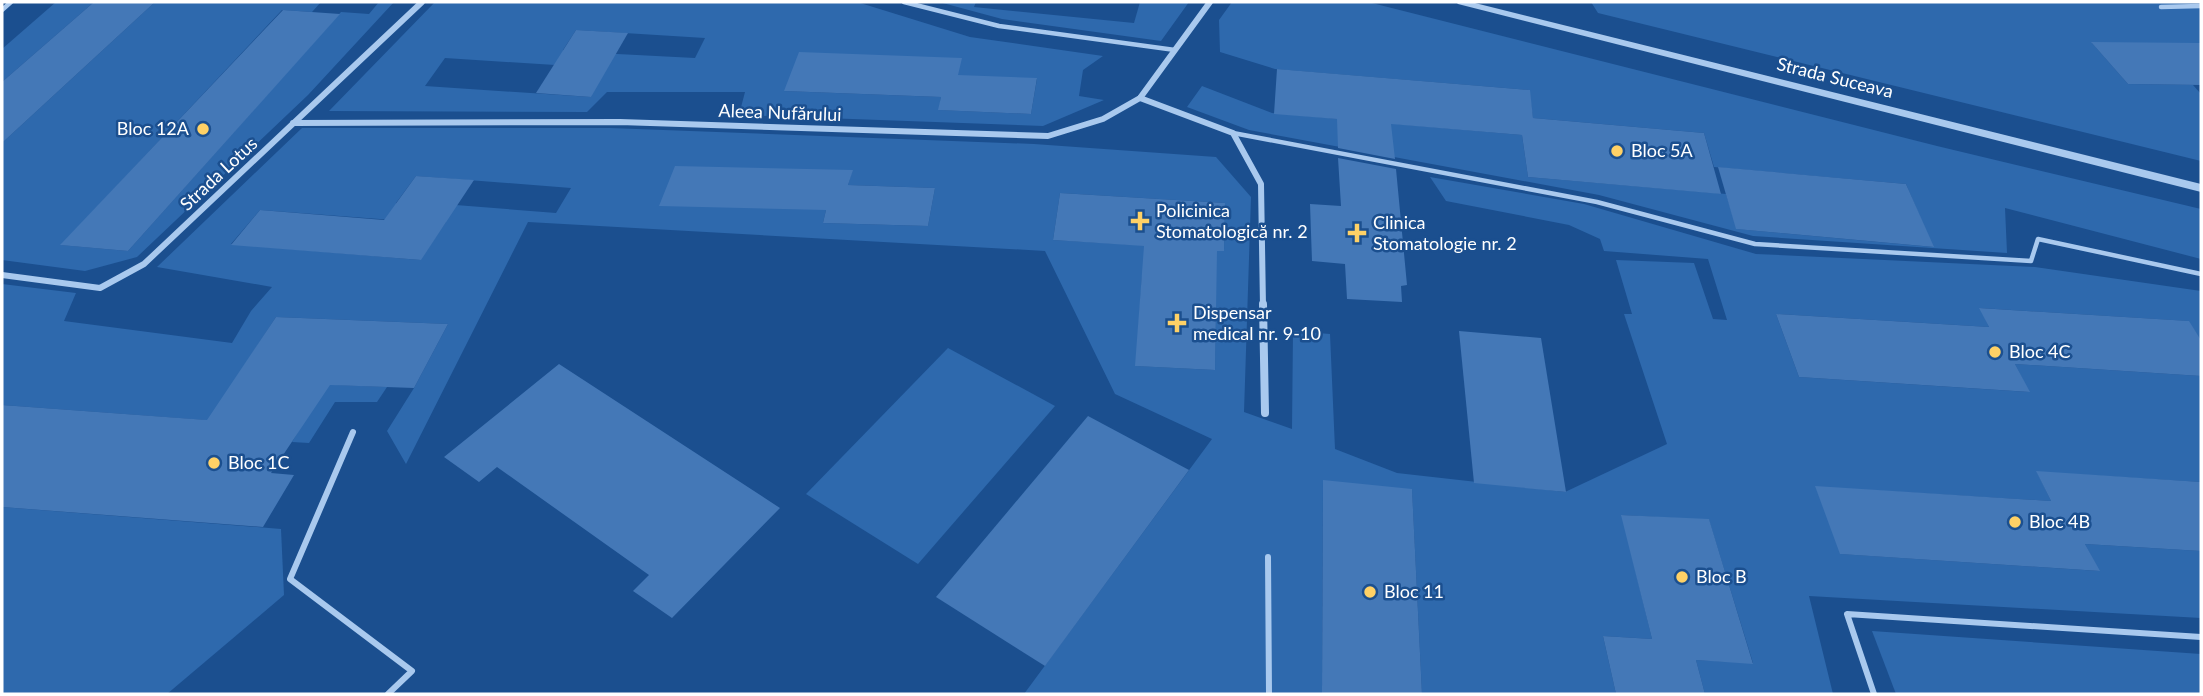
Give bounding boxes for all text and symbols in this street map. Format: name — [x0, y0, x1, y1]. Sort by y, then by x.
street label: Strada Suceava — [1775, 52, 1896, 102]
street label: Aleea Nufărului — [718, 99, 842, 125]
place label: Bloc 12A — [117, 117, 190, 139]
marker: Bloc 12A — [195, 121, 211, 137]
street label: Strada Lotus — [175, 132, 262, 215]
place label: Bloc 5A — [1631, 139, 1694, 161]
marker: Bloc 5A — [1609, 143, 1625, 159]
place label: Policinica Stomatologică nr. 2 — [1156, 199, 1308, 242]
marker: Policinica Stomatologică nr. 2 — [1130, 211, 1150, 231]
place label: Clinica Stomatologie nr. 2 — [1373, 211, 1517, 254]
marker: Clinica Stomatologie nr. 2 — [1347, 223, 1367, 243]
place label: Dispensar medical nr. 9-10 — [1193, 301, 1321, 344]
marker: Dispensar medical nr. 9-10 — [1167, 313, 1187, 333]
place label: Bloc 4C — [2009, 340, 2071, 362]
marker: Bloc 4C — [1987, 344, 2003, 360]
place label: Bloc 1C — [228, 451, 290, 473]
marker: Bloc 1C — [206, 455, 222, 471]
place label: Bloc 4B — [2029, 510, 2090, 532]
marker: Bloc 4B — [2007, 514, 2023, 530]
place label: Bloc B — [1696, 565, 1747, 587]
marker: Bloc B — [1674, 569, 1690, 585]
place label: Bloc 11 — [1384, 580, 1444, 602]
marker: Bloc 11 — [1362, 584, 1378, 600]

